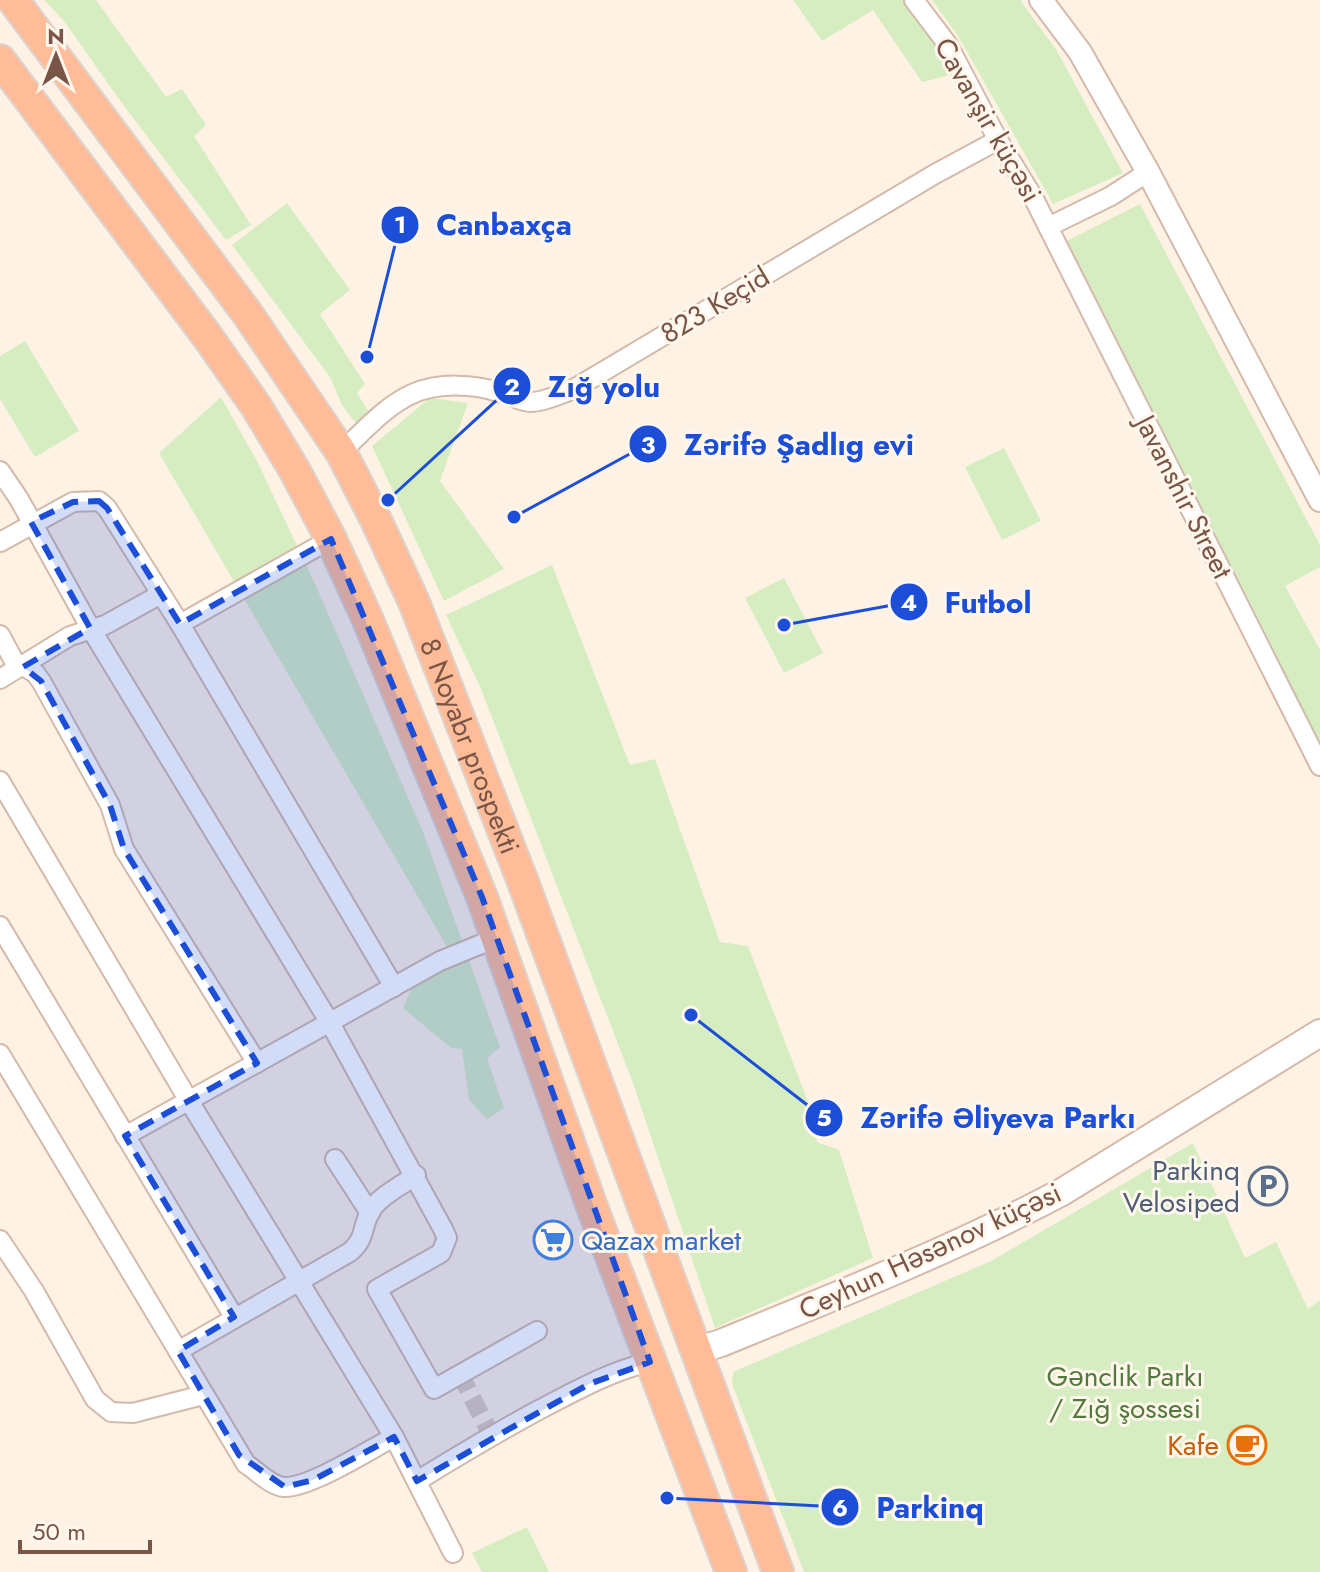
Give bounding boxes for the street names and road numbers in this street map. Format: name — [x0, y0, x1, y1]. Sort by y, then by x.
street label: Cavanşir küçəsi — [924, 30, 1052, 210]
street label: 823 Keçid — [653, 256, 777, 354]
street label: Javanshir Street — [1123, 405, 1243, 586]
street label: 8 Noyabr prospekti — [410, 632, 531, 860]
street label: Ceyhun Həsənov küçəsi — [792, 1172, 1068, 1330]

